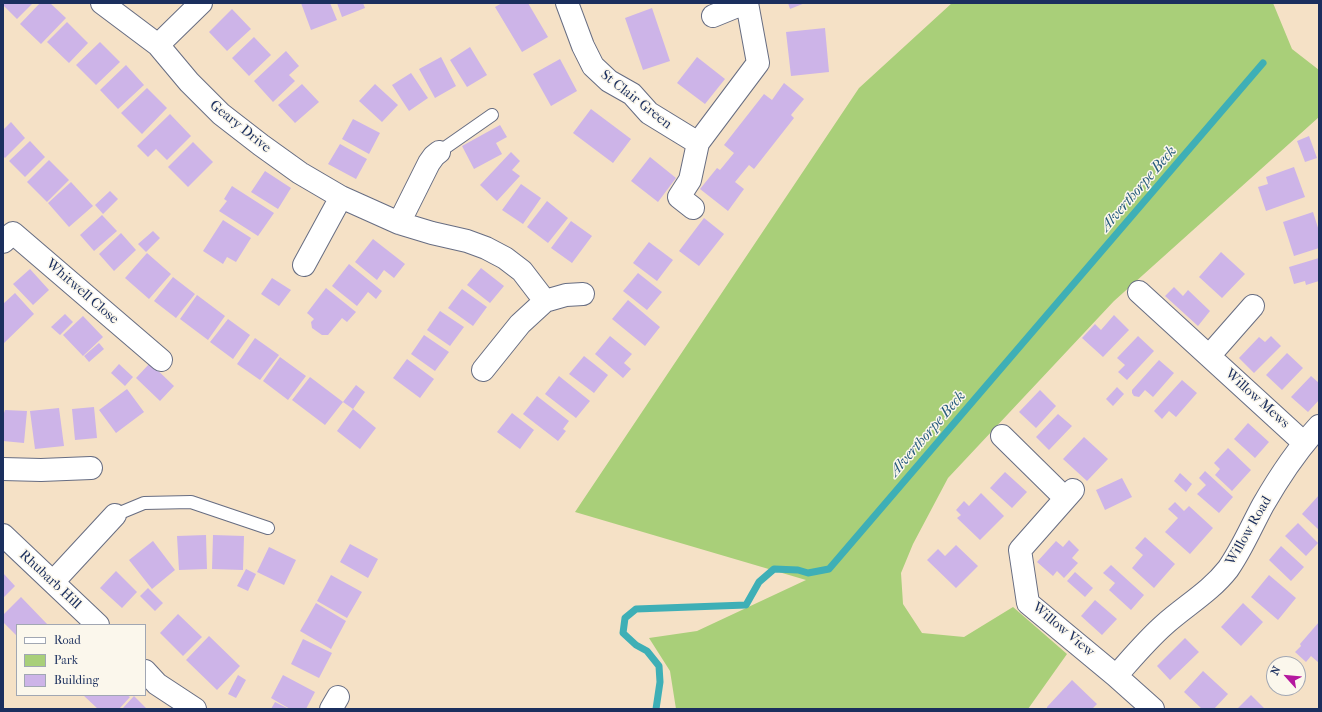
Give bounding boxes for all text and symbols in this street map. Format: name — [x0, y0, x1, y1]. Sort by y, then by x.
street label: St Clair Green — [597, 67, 675, 133]
street label: Geary Drive — [206, 97, 274, 157]
water label: Alverthorpe Beck — [1097, 143, 1181, 235]
street label: Whitwell Close — [42, 256, 122, 328]
street label: Willow Mews — [1221, 366, 1293, 432]
water label: Alverthorpe Beck — [886, 388, 970, 480]
street label: Willow Road — [1223, 494, 1275, 568]
street label: Rhubarb Hill — [15, 547, 85, 613]
street label: Willow View — [1028, 599, 1098, 661]
legend — [16, 624, 146, 696]
text: Road — [54, 633, 81, 647]
text: Park — [54, 653, 78, 667]
north arrow — [1266, 656, 1306, 696]
text: N — [1268, 664, 1283, 677]
text: Building — [54, 673, 99, 687]

